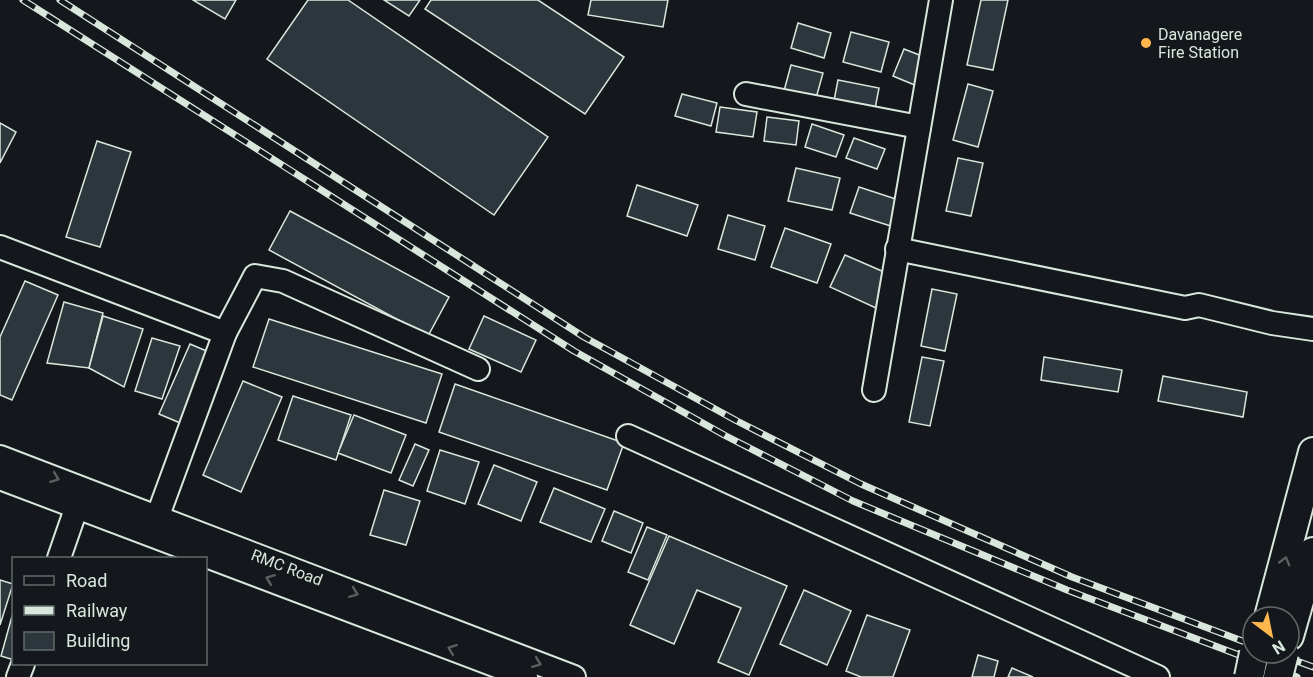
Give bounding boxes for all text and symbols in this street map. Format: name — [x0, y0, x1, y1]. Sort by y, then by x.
place label: Davanagere Fire Station — [1158, 25, 1242, 62]
marker: Davanagere Fire Station — [1139, 36, 1153, 50]
one-way arrow — [49, 471, 59, 484]
street label: RMC Road — [248, 545, 325, 590]
one-way arrow — [1278, 556, 1290, 566]
legend — [12, 557, 207, 665]
text: Road — [66, 570, 107, 591]
one-way arrow — [265, 574, 276, 587]
one-way arrow — [348, 586, 359, 598]
text: Railway — [66, 600, 128, 621]
north arrow — [1241, 605, 1301, 665]
text: Building — [66, 630, 130, 651]
text: N — [1269, 636, 1289, 658]
one-way arrow — [447, 643, 458, 656]
one-way arrow — [531, 655, 541, 668]

